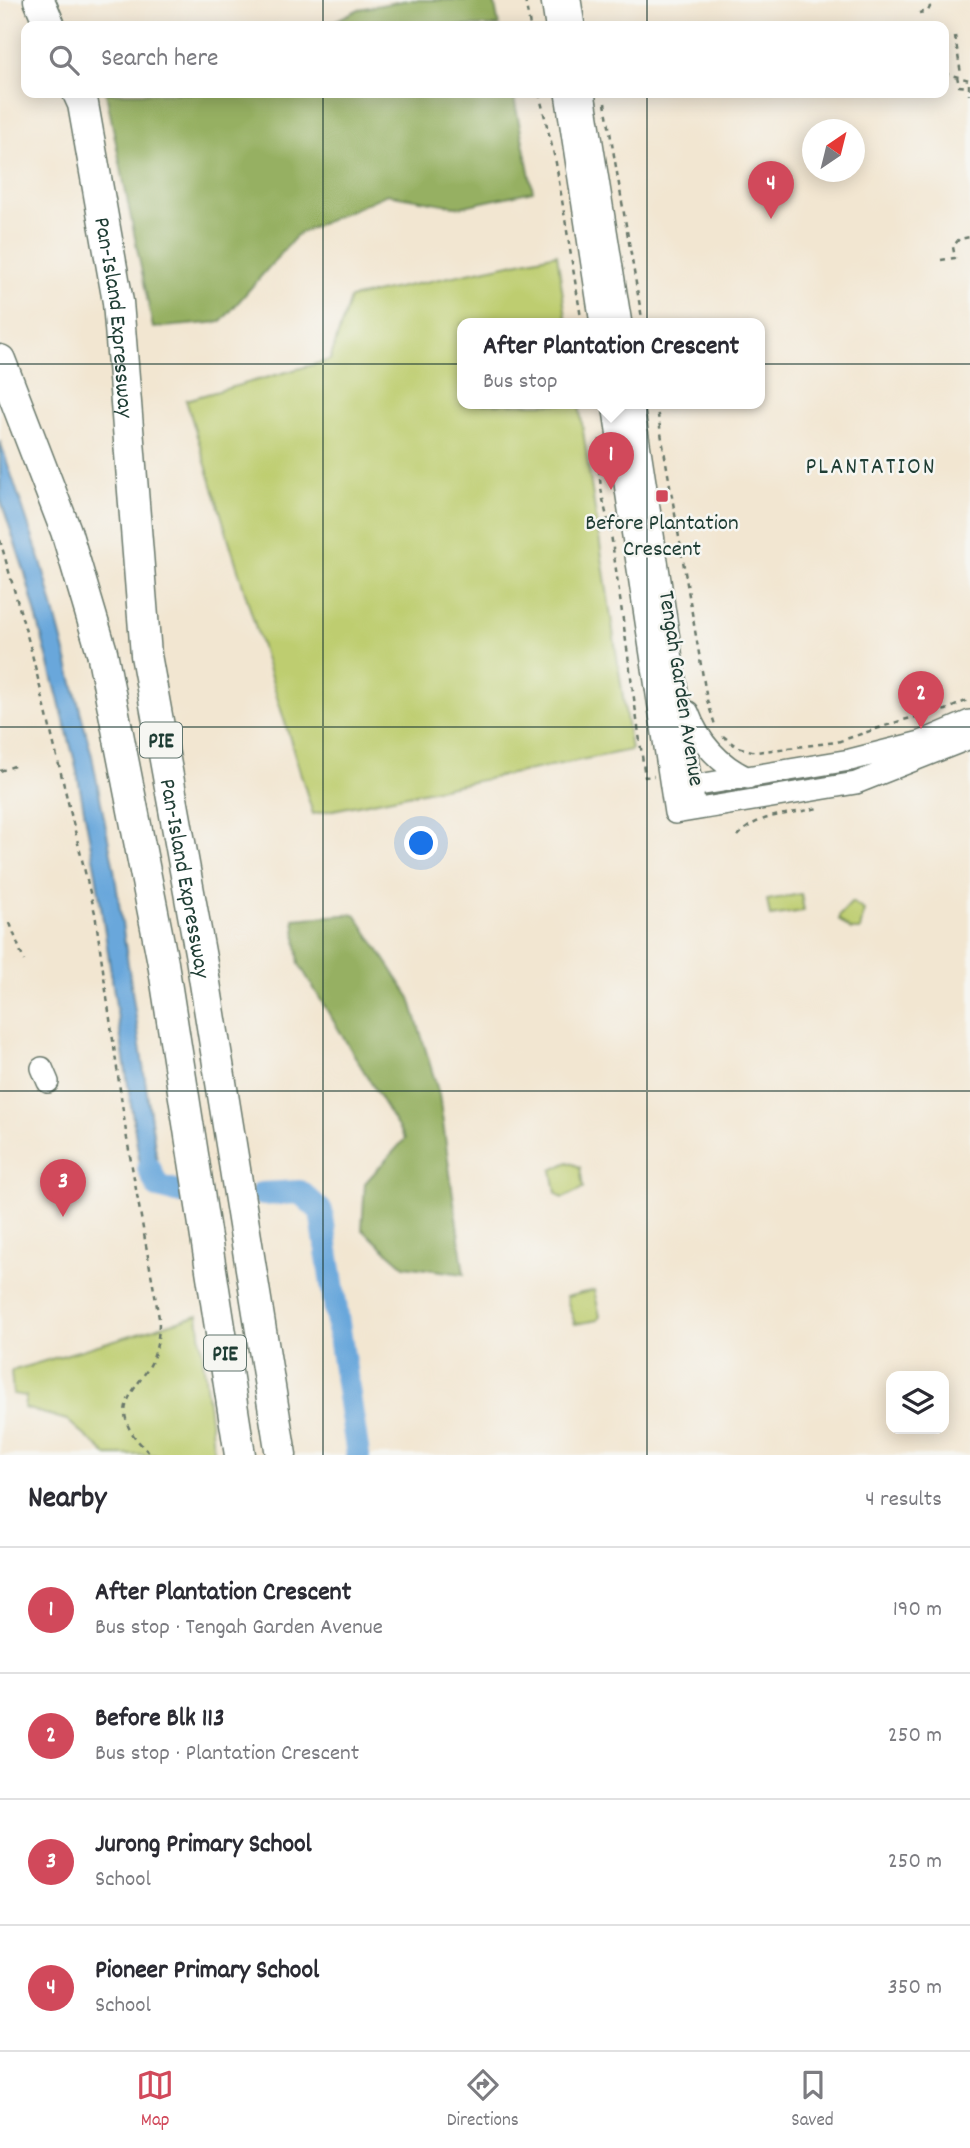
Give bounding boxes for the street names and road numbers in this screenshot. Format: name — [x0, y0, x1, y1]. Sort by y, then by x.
street label: Pan-Island Expressway — [83, 215, 140, 420]
street label: Tengah Garden Avenue — [648, 589, 711, 789]
road number: PIE — [140, 722, 182, 758]
street label: Pan-Island Expressway — [149, 776, 217, 981]
road number: PIE — [204, 1336, 246, 1370]

